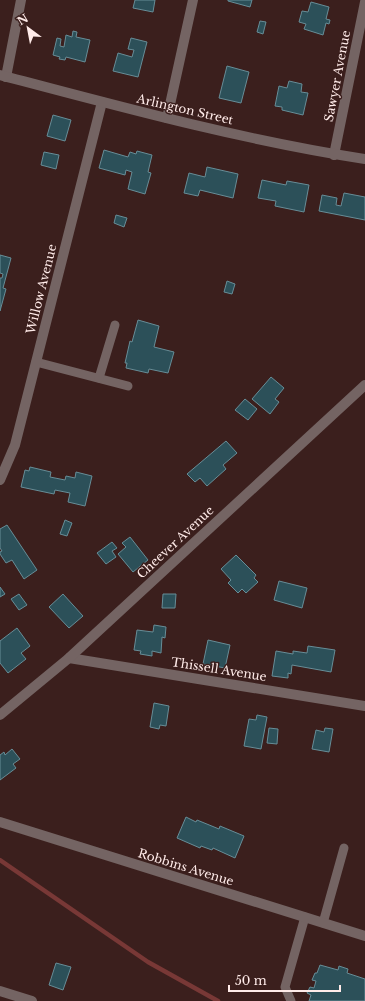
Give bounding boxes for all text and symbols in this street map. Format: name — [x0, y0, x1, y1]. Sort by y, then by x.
north arrow — [8, 8, 48, 48]
text: N — [15, 10, 31, 28]
street label: Sawyer Avenue — [321, 29, 353, 123]
street label: Arlington Street — [134, 90, 235, 128]
street label: Willow Avenue — [22, 242, 59, 336]
street label: Cheever Avenue — [134, 503, 217, 581]
street label: Thissell Avenue — [170, 654, 268, 684]
street label: Robbins Avenue — [136, 845, 236, 889]
scale bar — [229, 967, 340, 993]
text: 50 m — [235, 973, 267, 988]

